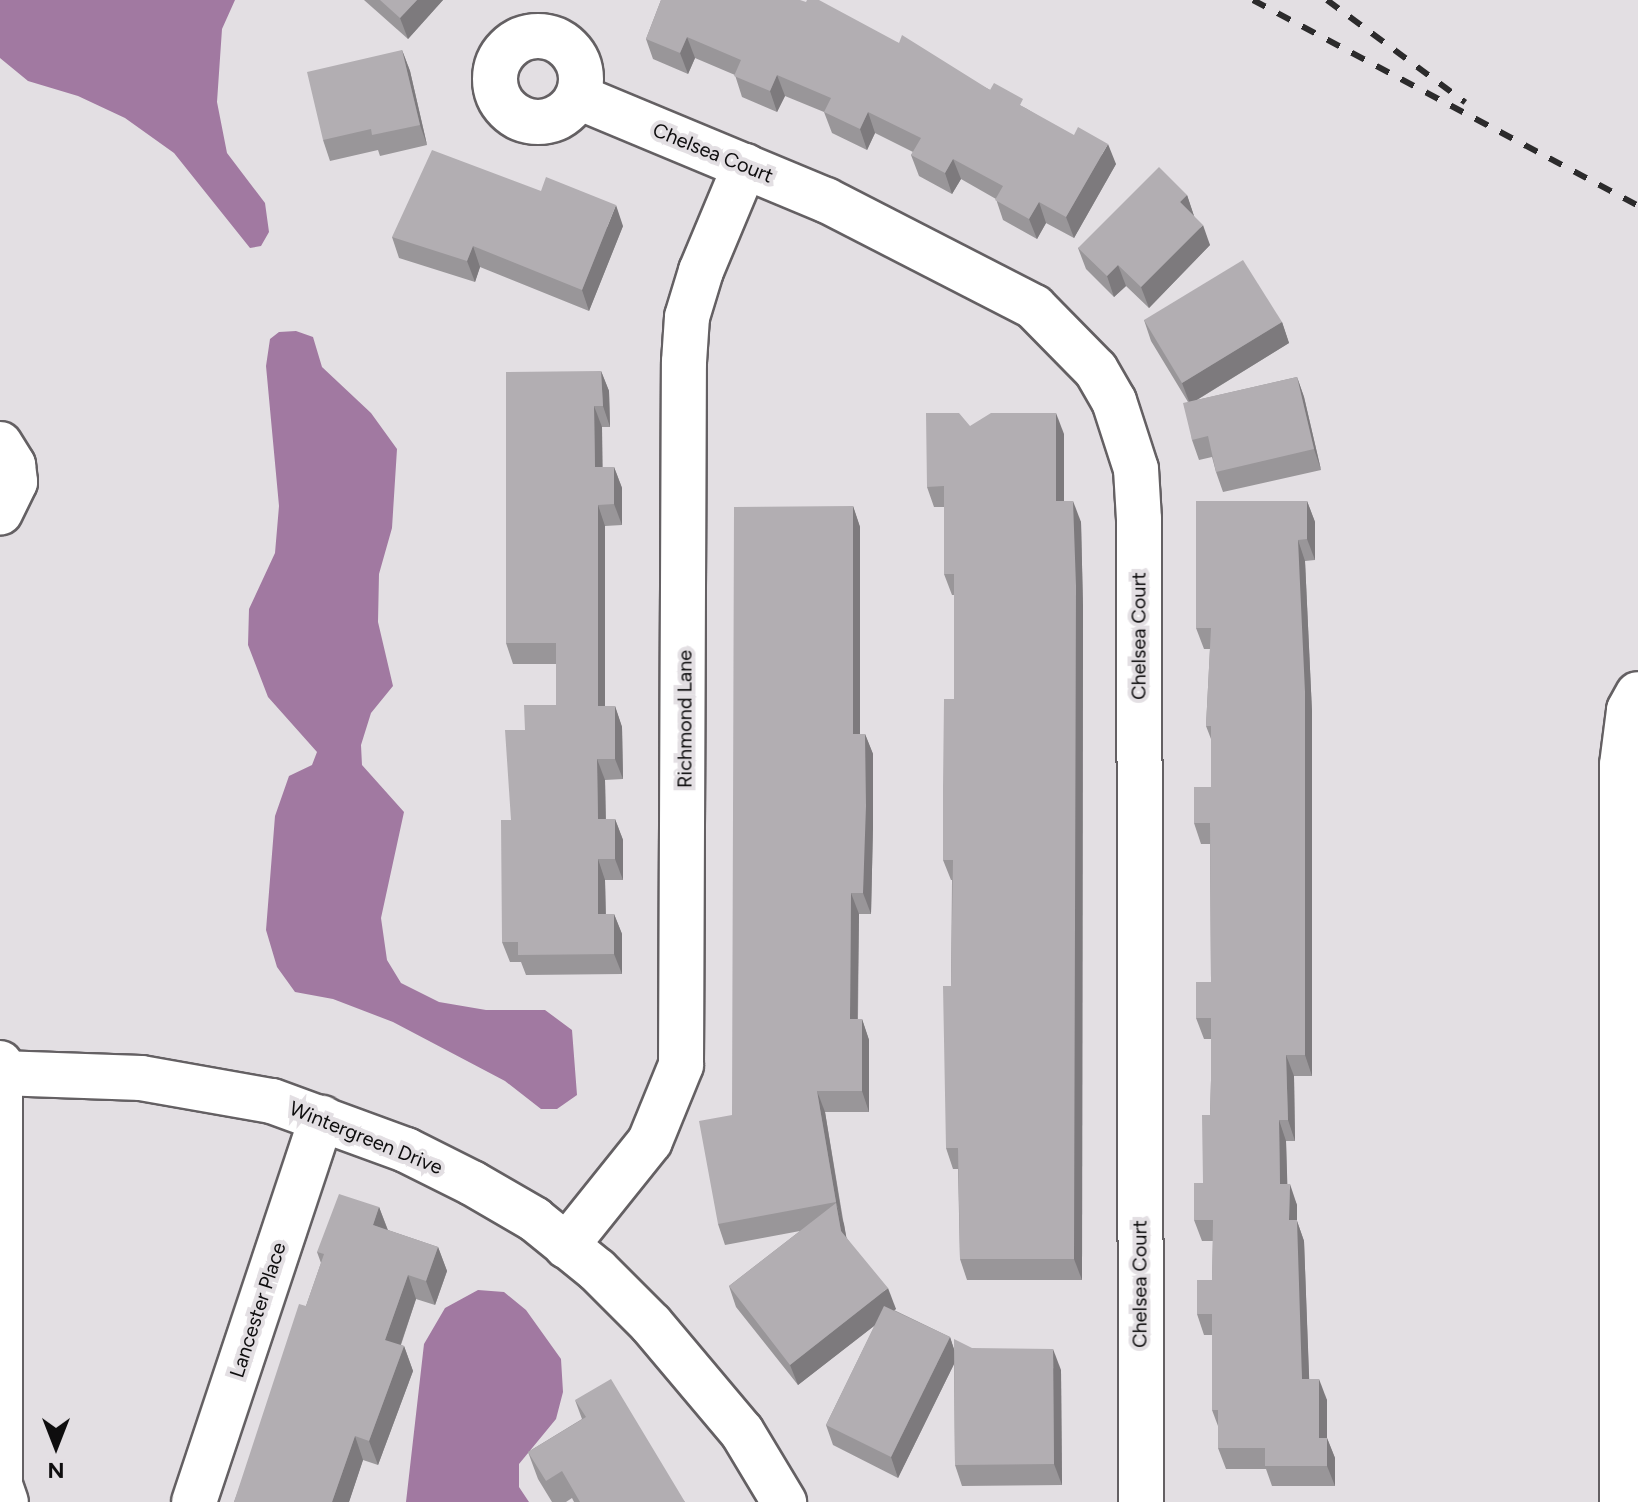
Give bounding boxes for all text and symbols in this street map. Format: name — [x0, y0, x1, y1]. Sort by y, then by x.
street label: Chelsea Court — [649, 118, 777, 188]
street label: Chelsea Court — [1127, 572, 1151, 700]
street label: Richmond Lane — [673, 650, 697, 788]
street label: Wintergreen Drive — [286, 1096, 446, 1180]
street label: Chelsea Court — [1128, 1220, 1152, 1348]
street label: Lancester Place — [225, 1239, 291, 1381]
north arrow — [16, 1406, 96, 1486]
text: N — [48, 1457, 65, 1484]

